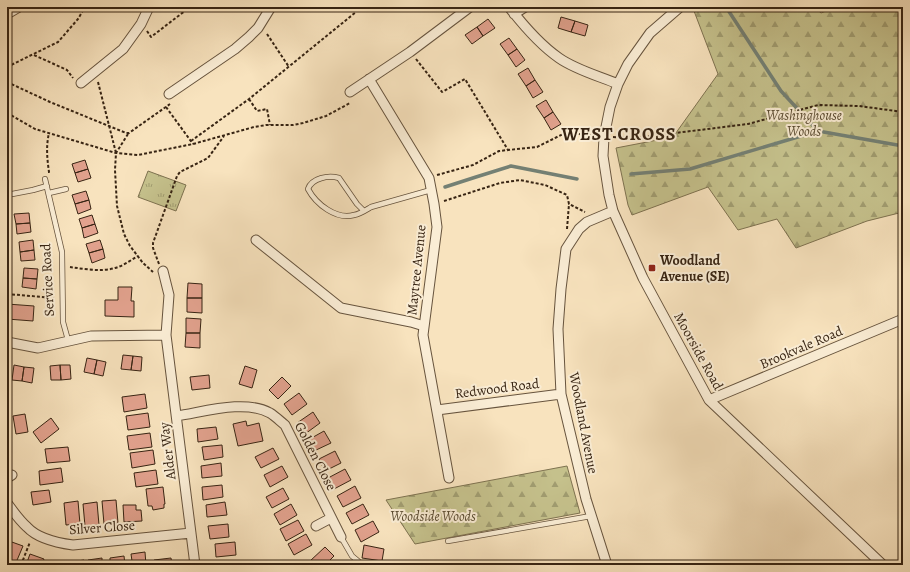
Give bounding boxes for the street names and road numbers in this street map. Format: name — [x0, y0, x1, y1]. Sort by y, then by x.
street label: Maytree Avenue — [402, 224, 431, 316]
street label: Service Road — [36, 243, 59, 317]
street label: Moorside Road — [669, 309, 728, 394]
street label: Brookvale Road — [757, 321, 846, 373]
street label: Woodland Avenue — [564, 370, 603, 475]
street label: Redwood Road — [454, 374, 541, 403]
street label: Golden Close — [290, 419, 341, 494]
street label: Alder Way — [154, 420, 181, 482]
street label: Silver Close — [68, 516, 136, 539]

